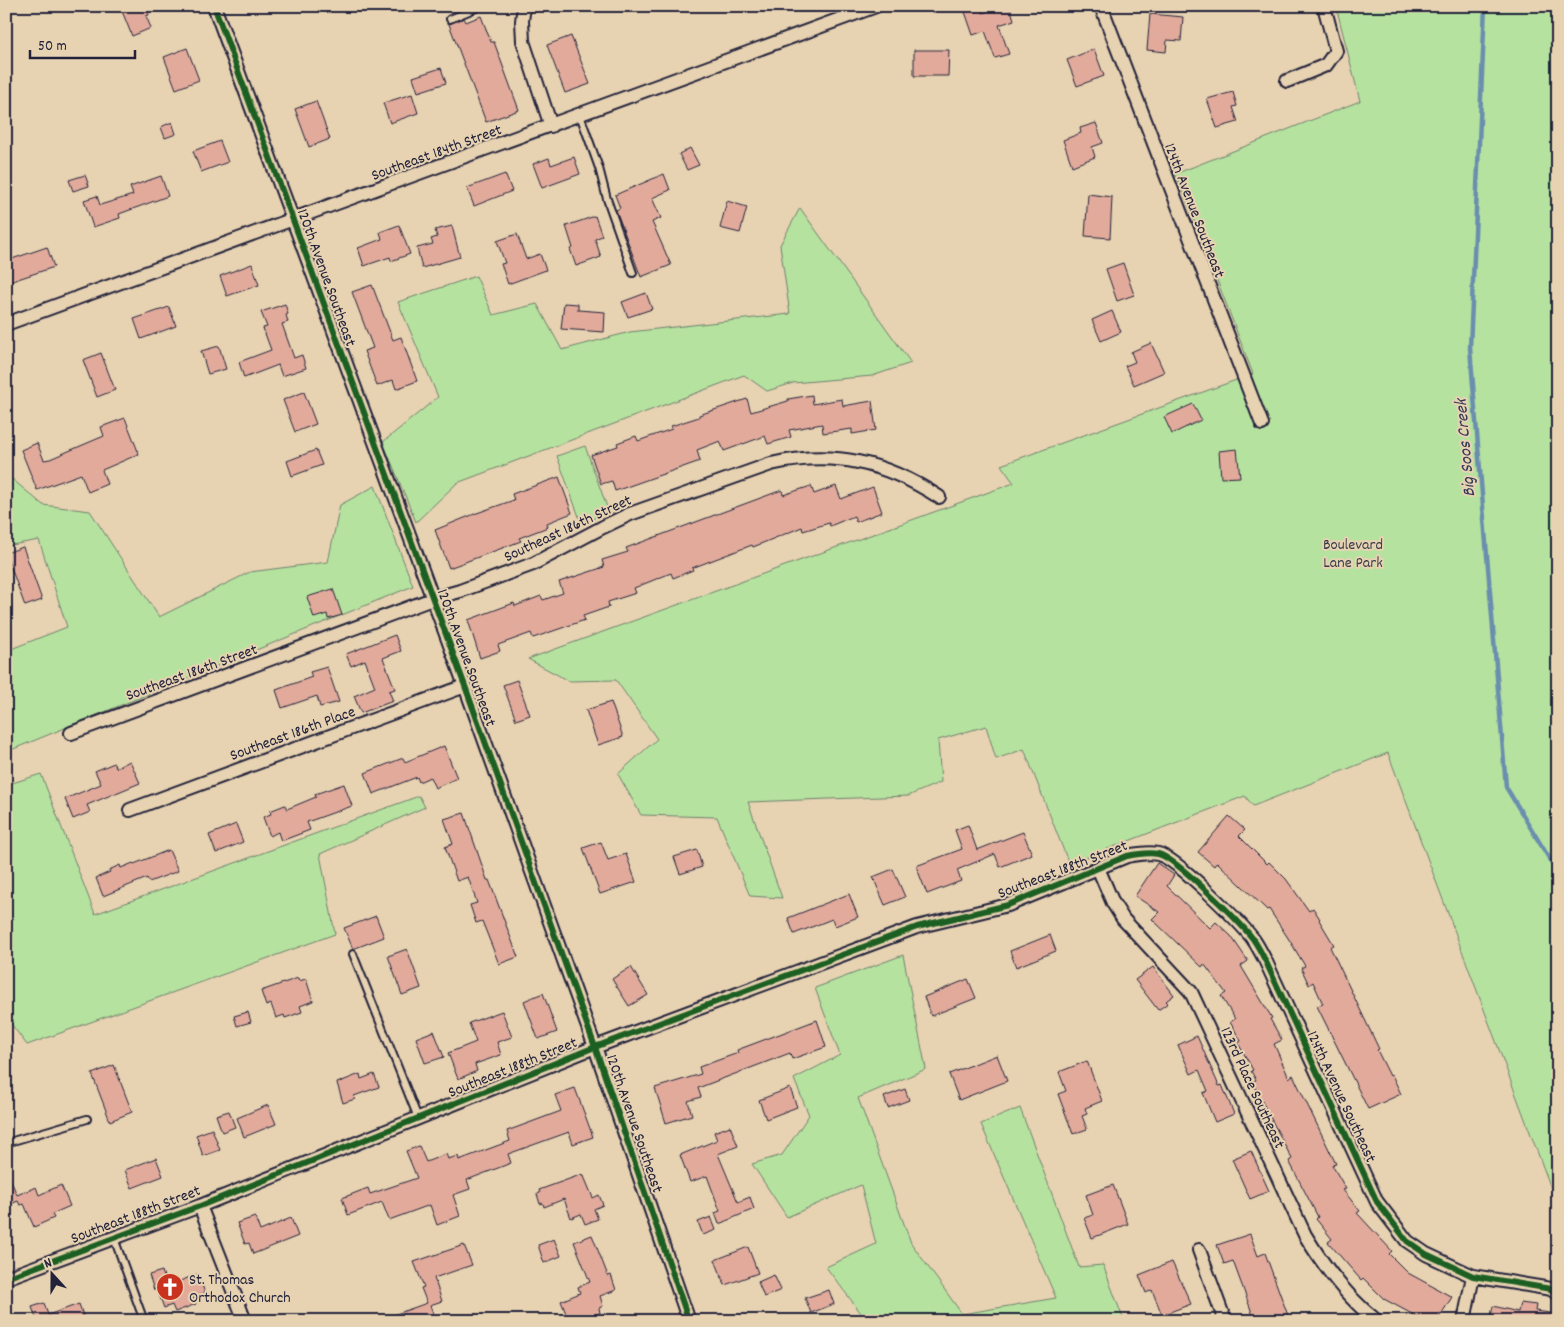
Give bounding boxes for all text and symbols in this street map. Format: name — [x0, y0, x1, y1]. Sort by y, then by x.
scale bar — [30, 28, 135, 60]
text: 50 m — [38, 36, 67, 58]
street label: Southeast 184th Street — [368, 119, 505, 188]
street label: 124th Avenue Southeast — [1157, 140, 1230, 282]
street label: 120th Avenue Southeast — [290, 206, 361, 350]
water label: Big Soos Creek — [1450, 396, 1483, 498]
street label: Southeast 186th Street — [500, 489, 636, 569]
park label: Boulevard Lane Park — [1323, 534, 1383, 575]
street label: 120th Avenue Southeast — [430, 586, 501, 730]
street label: Southeast 186th Street — [123, 639, 261, 708]
street label: Southeast 186th Place — [227, 701, 359, 768]
street label: Southeast 188th Street — [995, 835, 1131, 906]
street label: 123rd Place Southeast — [1213, 1023, 1290, 1153]
street label: 124th Avenue Southeast — [1300, 1027, 1381, 1167]
street label: Southeast 188th Street — [445, 1032, 581, 1105]
street label: 120th Avenue Southeast — [599, 1051, 668, 1196]
street label: Southeast 188th Street — [68, 1180, 204, 1251]
north arrow — [28, 1250, 78, 1300]
text: N — [41, 1253, 55, 1274]
place label: St. Thomas Orthodox Church — [189, 1269, 291, 1310]
church icon: St. Thomas Orthodox Church — [155, 1272, 185, 1302]

